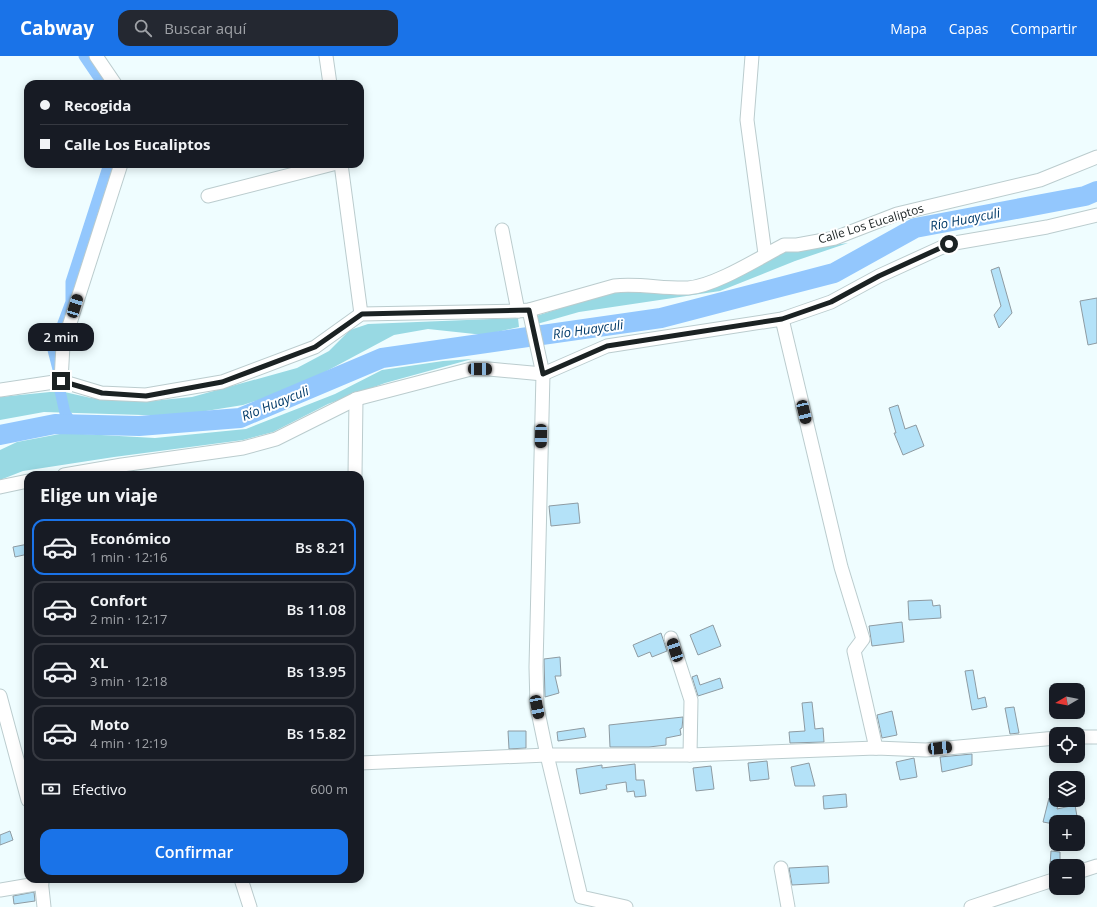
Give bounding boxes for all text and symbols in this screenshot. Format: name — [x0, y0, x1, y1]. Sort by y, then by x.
search box — [118, 10, 398, 46]
text: Cabway — [20, 15, 94, 41]
icon: search — [132, 17, 154, 39]
text: Buscar aquí — [164, 18, 246, 38]
text: Mapa — [890, 19, 927, 38]
text: Capas — [949, 19, 988, 38]
text: Compartir — [1010, 19, 1077, 38]
text: Recogida — [64, 95, 131, 115]
text: Calle Los Eucaliptos — [64, 134, 211, 154]
street label: Calle Los Eucaliptos — [816, 199, 926, 248]
water label: Río Huayculi — [928, 203, 1002, 235]
route start — [940, 235, 958, 253]
car — [66, 293, 84, 319]
water label: Río Huayculi — [552, 315, 625, 343]
callout: 2 min — [28, 323, 94, 351]
text: 2 min — [43, 328, 79, 346]
car — [468, 363, 492, 375]
route end — [52, 372, 70, 390]
water label: Río Huayculi — [239, 381, 312, 425]
car — [795, 399, 813, 425]
car — [535, 424, 547, 448]
text: Elige un viaje — [40, 483, 158, 507]
text: Económico — [90, 528, 171, 548]
icon: car — [42, 529, 78, 565]
text: Bs 8.21 — [295, 537, 346, 557]
text: 1 min · 12:16 — [90, 548, 167, 566]
text: Confort — [90, 590, 147, 610]
icon: car — [42, 591, 78, 627]
text: Bs 11.08 — [286, 599, 346, 619]
text: 2 min · 12:17 — [90, 610, 167, 628]
car — [666, 637, 684, 663]
text: XL — [90, 652, 108, 672]
icon: car — [42, 653, 78, 689]
text: Bs 13.95 — [286, 661, 346, 681]
text: 3 min · 12:18 — [90, 672, 167, 690]
north arrow — [1049, 683, 1085, 719]
map controls — [1049, 683, 1085, 895]
car — [529, 694, 545, 720]
text: Moto — [90, 714, 129, 734]
icon: car — [42, 715, 78, 751]
text: Bs 15.82 — [286, 723, 346, 743]
button: locate — [1049, 727, 1085, 763]
text: 4 min · 12:19 — [90, 734, 167, 752]
car — [927, 741, 953, 755]
button: layers — [1049, 771, 1085, 807]
icon: cash — [40, 778, 62, 800]
text: Efectivo — [72, 779, 127, 799]
text: 600 m — [310, 780, 348, 798]
button: + — [1049, 815, 1085, 851]
button: Confirmar — [40, 829, 348, 875]
button: − — [1049, 859, 1085, 895]

